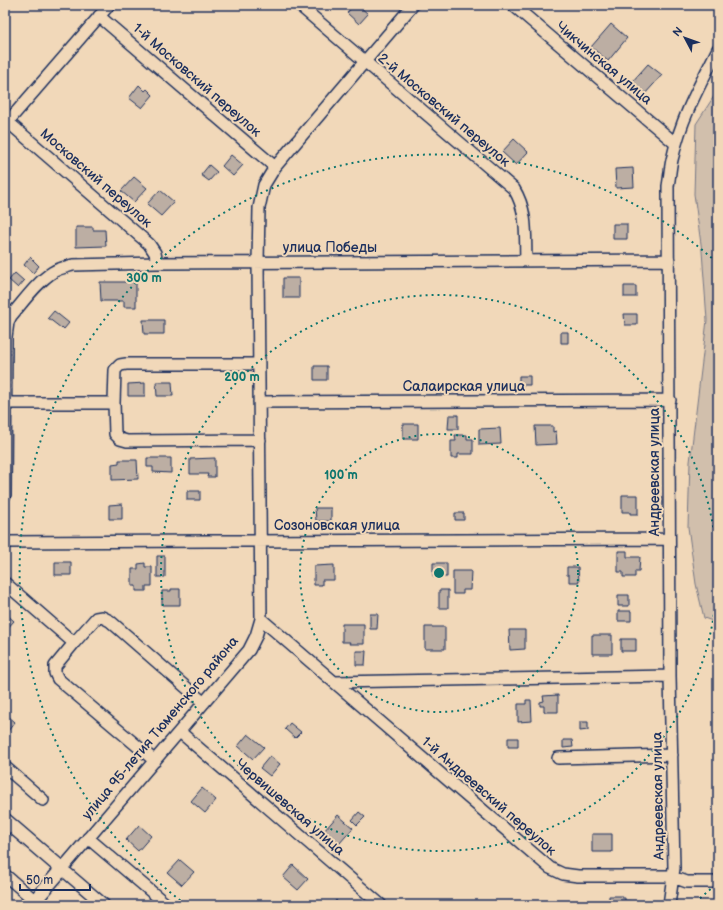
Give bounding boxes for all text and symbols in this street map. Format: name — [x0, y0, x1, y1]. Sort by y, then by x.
street label: Чикчинская улица — [552, 18, 656, 109]
north arrow — [665, 18, 705, 58]
street label: 1-й Московский переулок — [129, 20, 265, 141]
text: N — [670, 24, 685, 39]
street label: 2-й Московский переулок — [374, 50, 514, 171]
street label: Московский переулок — [37, 125, 156, 231]
street label: улица Победы — [283, 239, 377, 256]
text: 300 m — [126, 271, 162, 286]
text: 200 m — [224, 370, 260, 385]
street label: Салаирская улица — [403, 378, 526, 395]
street label: Андреевская улица — [646, 407, 663, 537]
text: 100 m — [324, 468, 358, 483]
street label: Созоновская улица — [274, 517, 401, 534]
centre of rings — [432, 566, 446, 580]
street label: улица 95-летия Тюменского района — [78, 632, 242, 823]
street label: Андреевская улица — [648, 731, 668, 861]
street label: 1-й Андреевский переулок — [418, 733, 560, 859]
street label: Червишевская улица — [232, 755, 348, 859]
scale bar — [20, 866, 90, 892]
text: 50 m — [26, 873, 53, 888]

